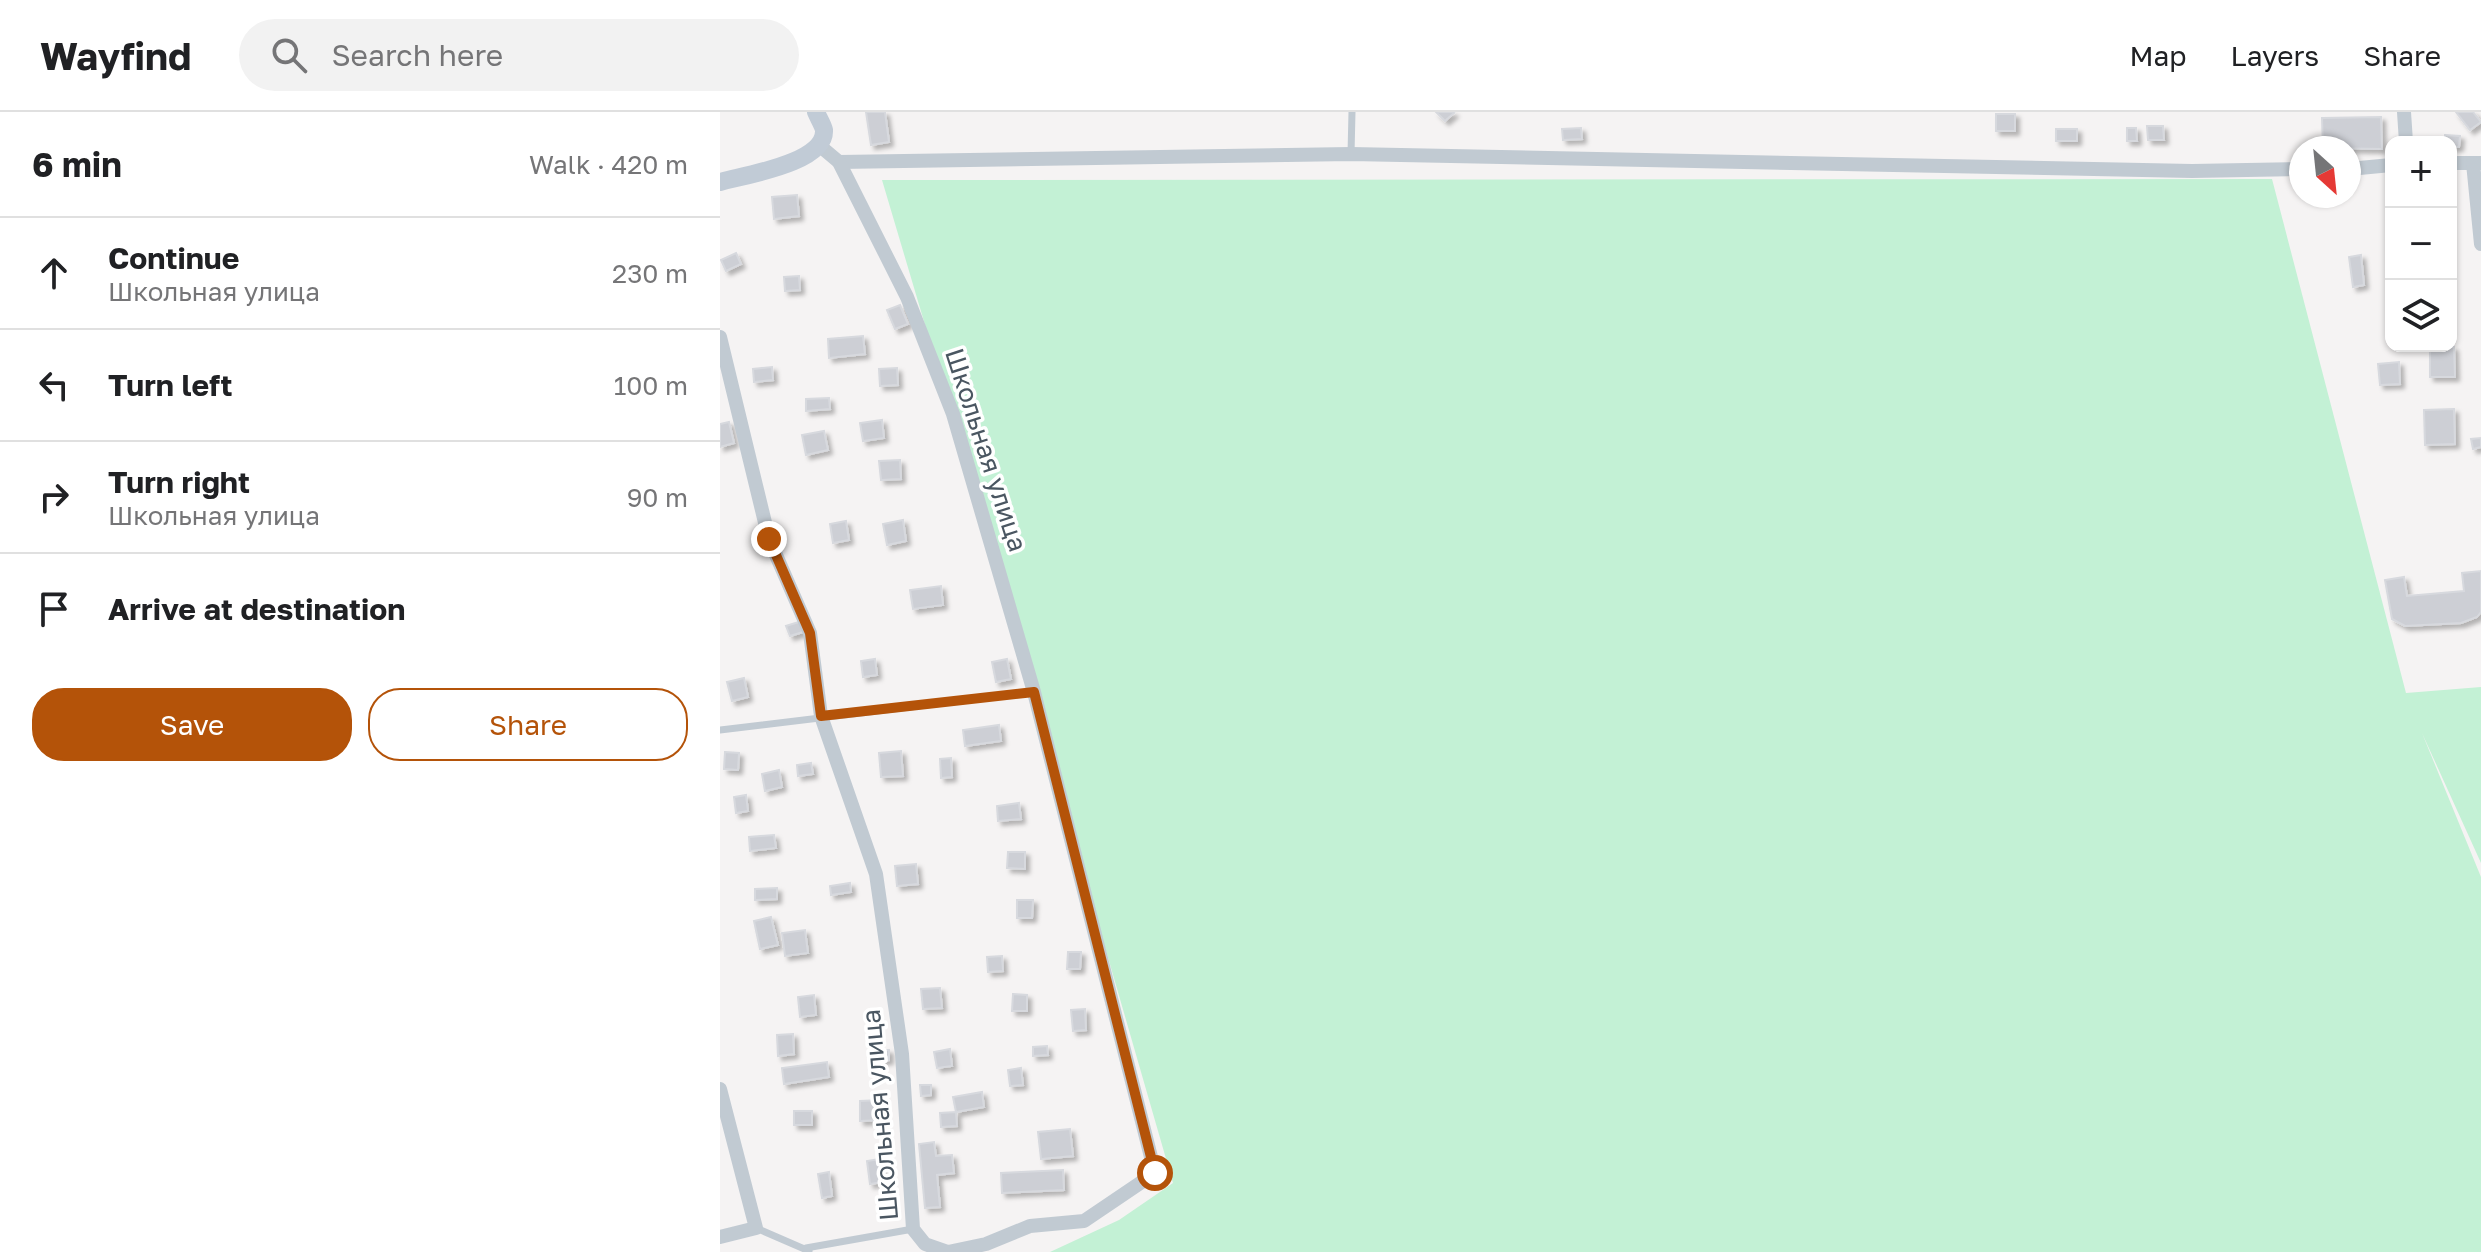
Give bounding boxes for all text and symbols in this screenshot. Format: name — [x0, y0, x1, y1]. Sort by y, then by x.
search box — [239, 19, 799, 91]
text: Wayfind — [40, 33, 191, 78]
icon: search — [267, 33, 311, 77]
text: Search here — [331, 37, 503, 73]
text: Map — [2129, 39, 2187, 72]
text: Layers — [2231, 39, 2319, 72]
text: Share — [2363, 39, 2441, 72]
north arrow — [2289, 136, 2361, 208]
map controls — [2385, 136, 2457, 352]
button: + — [2385, 136, 2457, 208]
text: 6 min — [32, 144, 122, 184]
text: Walk · 420 m — [529, 149, 688, 180]
button: − — [2385, 208, 2457, 280]
text: Continue — [108, 240, 239, 276]
icon: ahead — [32, 251, 76, 295]
text: 230 m — [612, 258, 688, 289]
text: Школьная улица — [108, 276, 320, 307]
button: layers — [2385, 280, 2457, 352]
street label: Школьная улица — [939, 344, 1034, 555]
icon: left — [32, 363, 76, 407]
text: Turn left — [108, 367, 233, 403]
text: 100 m — [614, 370, 688, 401]
text: Turn right — [108, 464, 250, 500]
icon: right — [32, 475, 76, 519]
text: 90 m — [627, 482, 688, 513]
text: Школьная улица — [108, 500, 320, 531]
route end — [751, 521, 787, 557]
icon: arrive — [32, 587, 76, 631]
text: Arrive at destination — [108, 591, 405, 627]
button: Save — [32, 688, 352, 761]
button: Share — [368, 688, 688, 761]
street label: Школьная улица — [855, 1008, 904, 1222]
route start — [1137, 1155, 1173, 1191]

